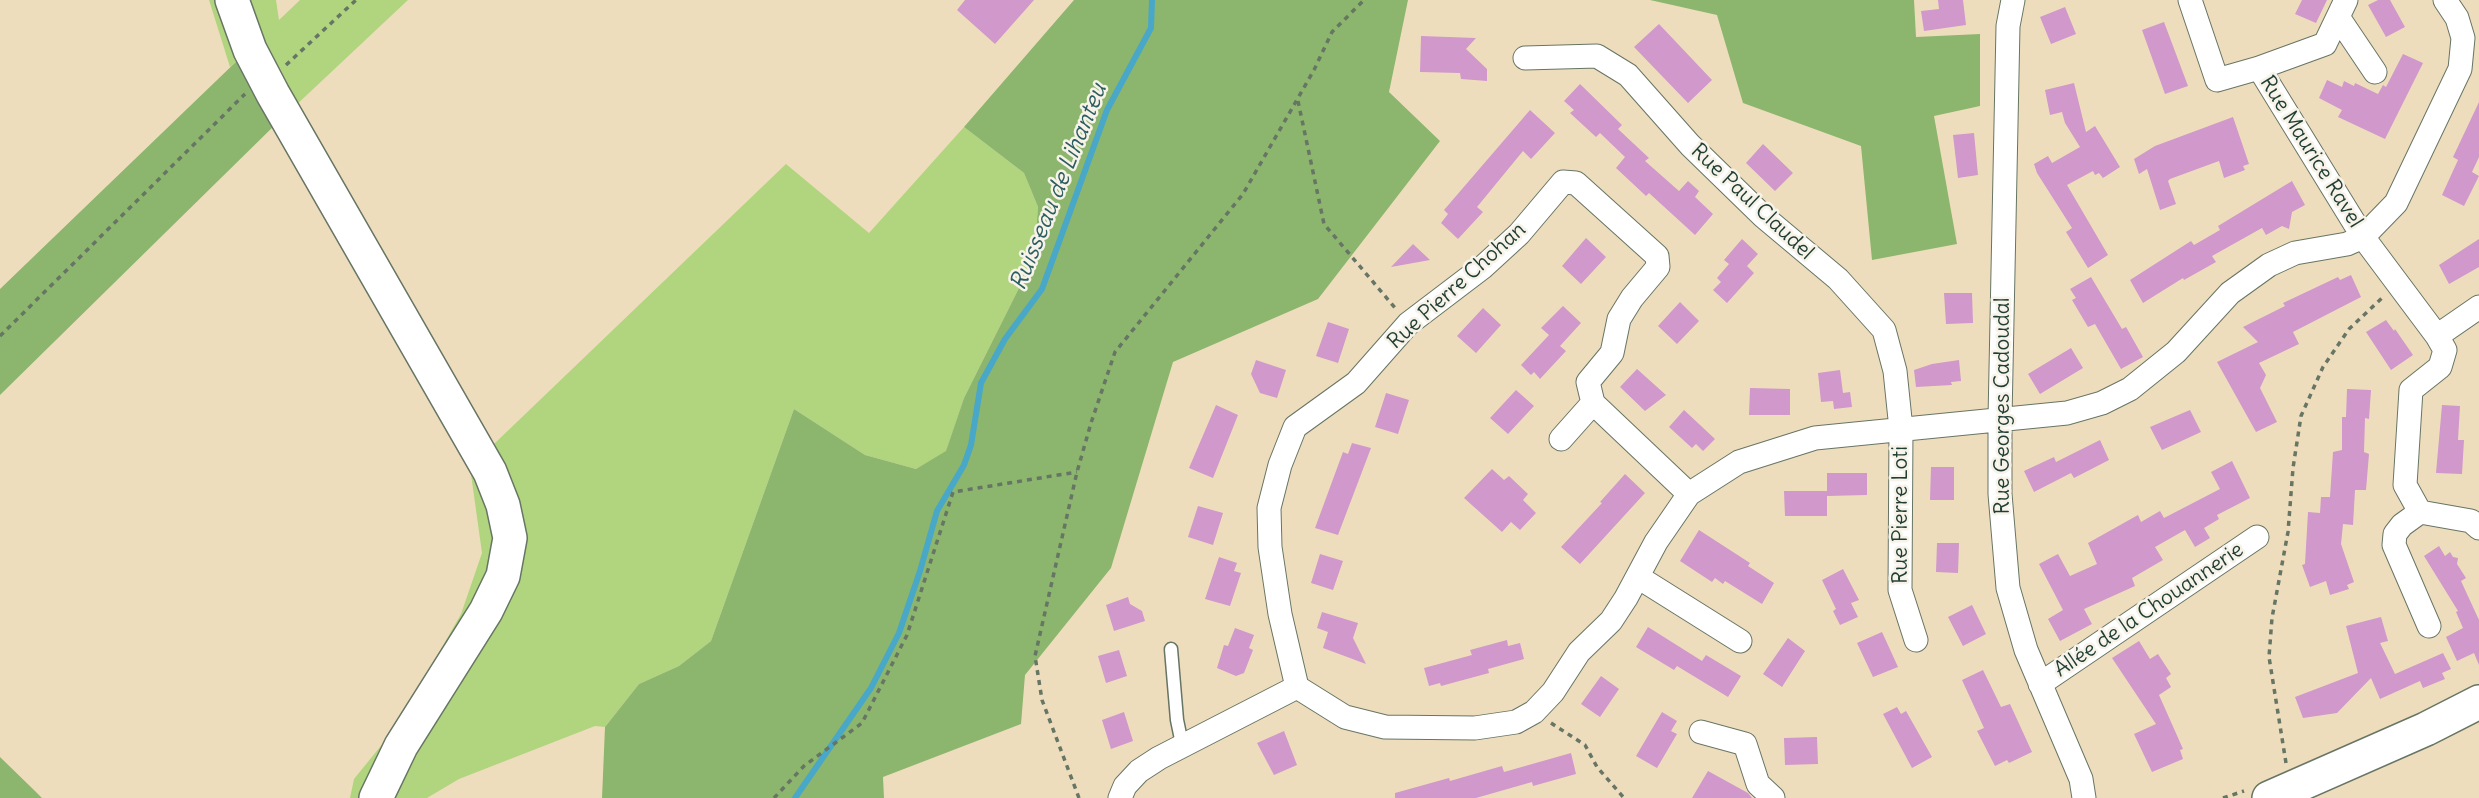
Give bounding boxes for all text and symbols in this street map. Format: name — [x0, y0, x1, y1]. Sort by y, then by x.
street label: Rue Maurice Ravel — [2254, 72, 2368, 232]
water label: Ruisseau de Lihanteu — [1005, 80, 1113, 294]
street label: Rue Paul Claudel — [1685, 139, 1819, 265]
street label: Rue Pierre Chohan — [1383, 217, 1531, 355]
street label: Rue Georges Cadoudal — [1990, 298, 2016, 514]
street label: Rue Pierre Loti — [1888, 446, 1914, 584]
street label: Allée de la Chouannerie — [2050, 537, 2248, 683]

